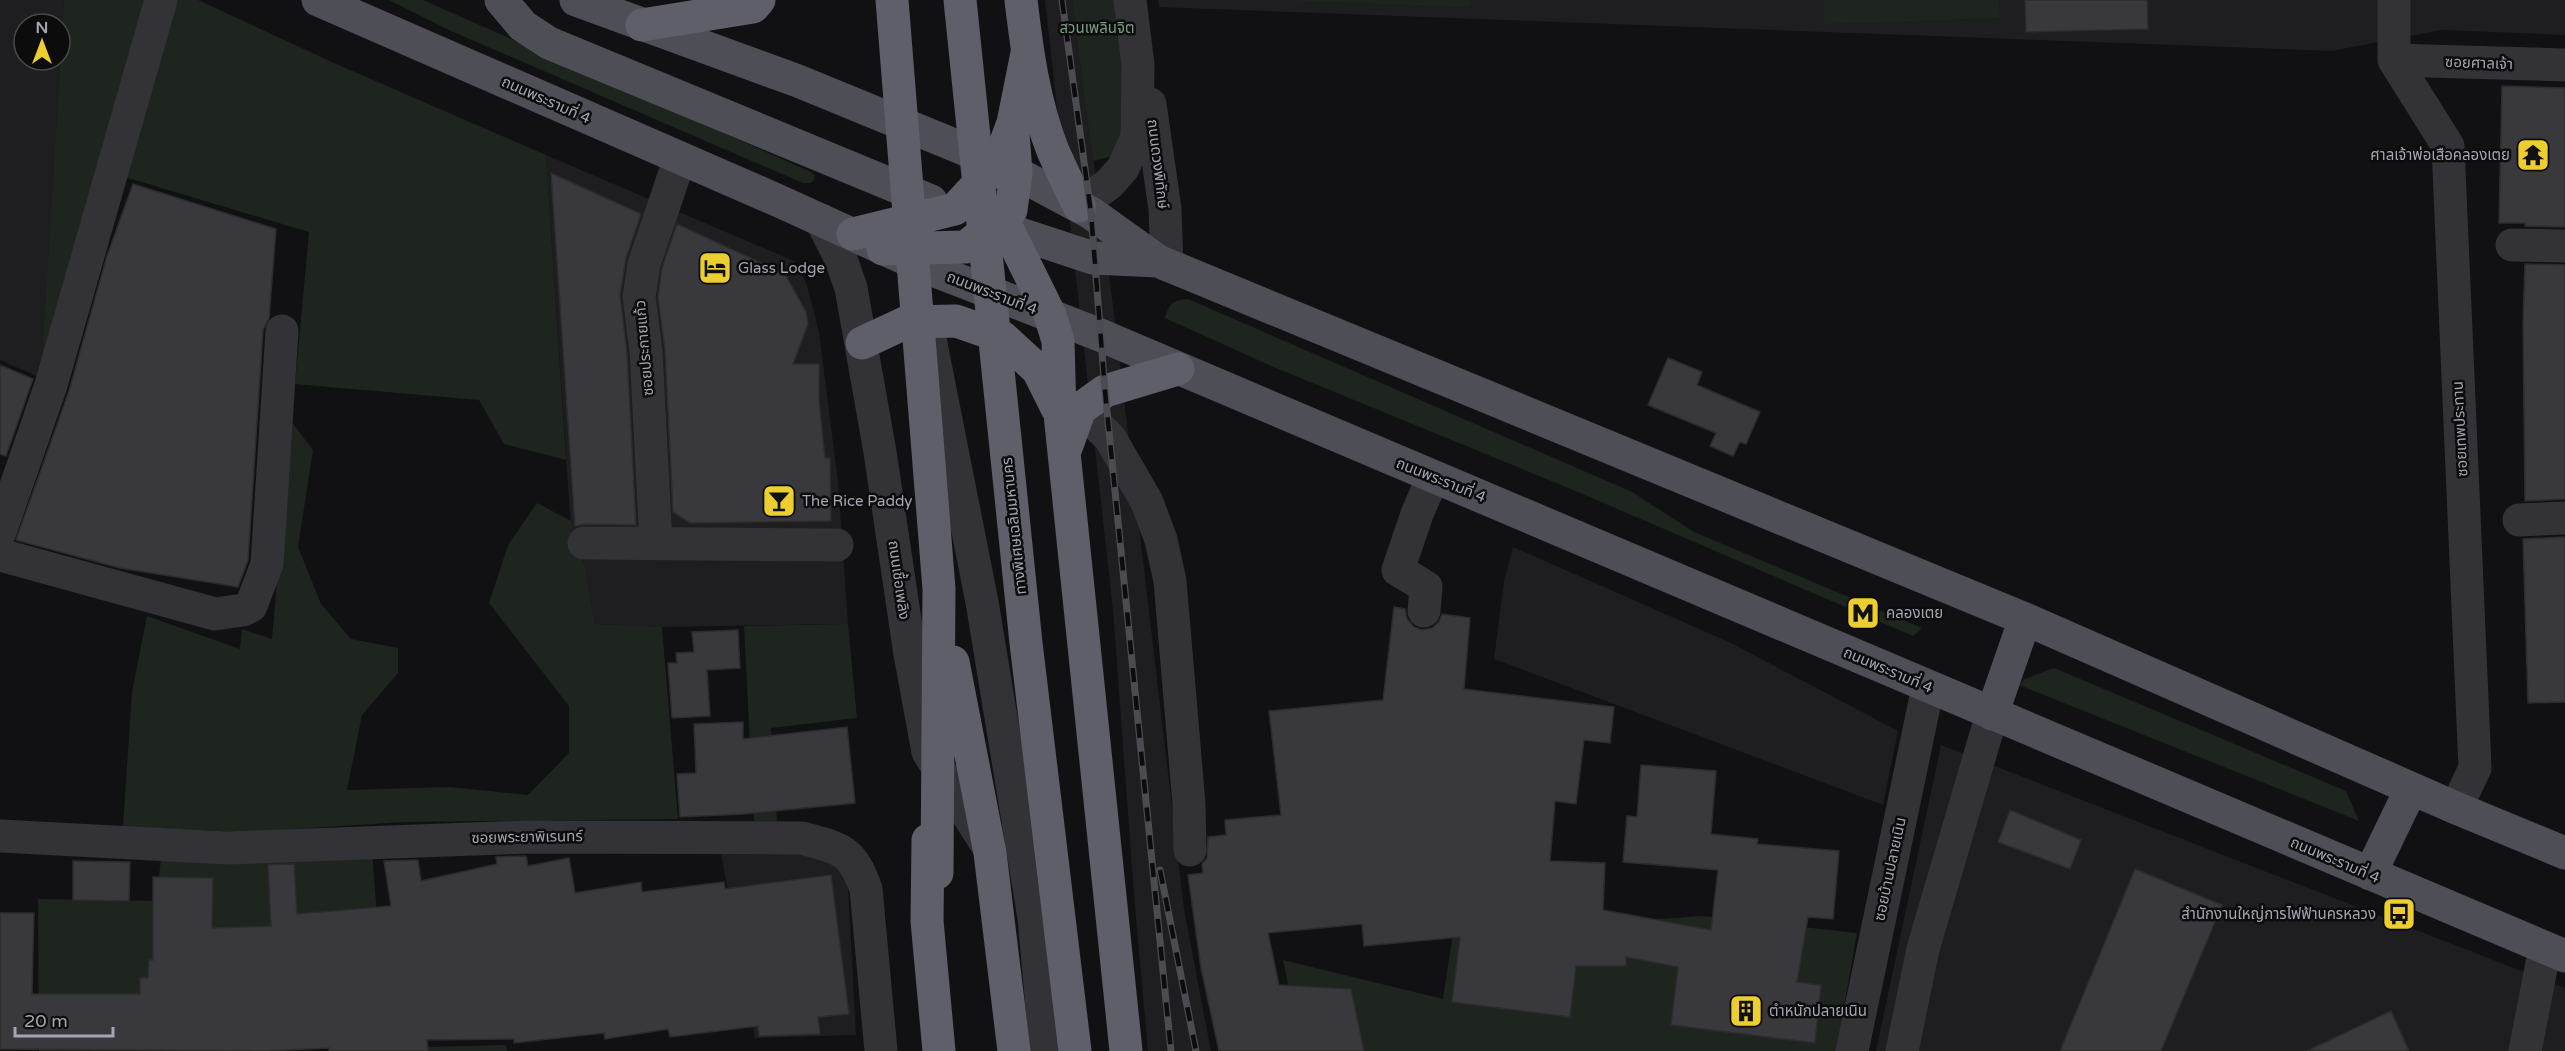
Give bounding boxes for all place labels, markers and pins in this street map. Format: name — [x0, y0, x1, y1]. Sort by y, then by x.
temple icon: ศาลเจ้าพ่อเสือคลองเตย — [2515, 137, 2551, 173]
place label: ศาลเจ้าพ่อเสือคลองเตย — [2370, 146, 2510, 164]
hotel icon: Glass Lodge — [697, 250, 733, 286]
place label: Glass Lodge — [738, 259, 825, 277]
bar icon: The Rice Paddy — [761, 483, 797, 519]
place label: The Rice Paddy — [802, 492, 912, 510]
metro station icon: คลองเตย — [1845, 595, 1881, 631]
place label: คลองเตย — [1886, 604, 1943, 622]
bus stop icon: สำนักงานใหญ่การไฟฟ้านครหลวง — [2381, 896, 2417, 932]
place label: สำนักงานใหญ่การไฟฟ้านครหลวง — [2181, 905, 2376, 923]
building icon: ตำหนักปลายเนิน — [1728, 993, 1764, 1029]
place label: ตำหนักปลายเนิน — [1769, 1002, 1867, 1020]

